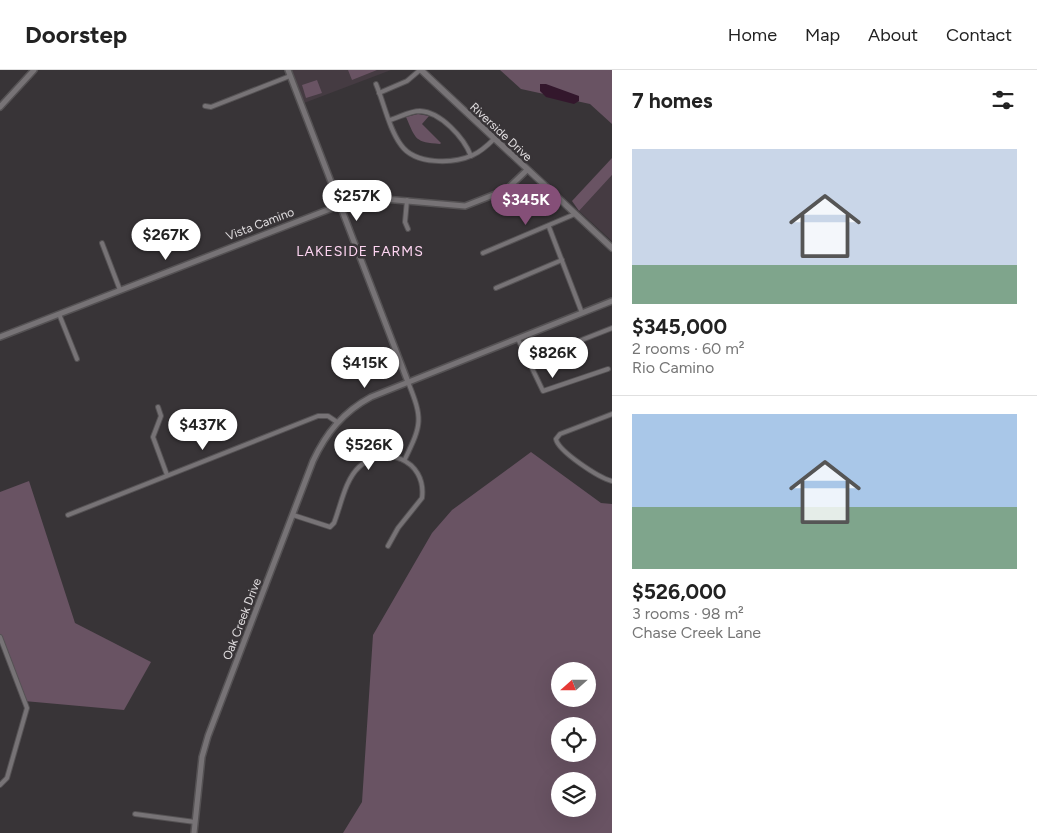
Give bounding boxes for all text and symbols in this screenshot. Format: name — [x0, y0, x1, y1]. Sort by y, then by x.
text: Doorstep — [25, 20, 127, 49]
text: Home — [728, 24, 777, 46]
text: Map — [805, 24, 840, 46]
text: About — [868, 24, 918, 46]
text: Contact — [946, 24, 1012, 46]
icon: filters — [989, 86, 1017, 114]
text: 7 homes — [632, 88, 713, 113]
street label: Riverside Drive — [467, 100, 535, 165]
pin: $257K — [322, 180, 392, 222]
icon: home — [780, 181, 870, 271]
pin: $345K — [491, 184, 561, 226]
text: $257K — [334, 186, 380, 205]
text: $345K — [502, 190, 550, 209]
street label: Vista Camino — [224, 205, 296, 243]
pin: $267K — [131, 218, 201, 261]
text: $267K — [143, 225, 189, 244]
district label: LAKESIDE FARMS — [296, 243, 424, 260]
text: $345,000 — [632, 314, 727, 339]
pin: $826K — [518, 336, 588, 379]
text: 2 rooms · 60 m² — [632, 339, 745, 358]
text: $826K — [529, 343, 577, 362]
pin: $415K — [330, 346, 400, 389]
text: $415K — [342, 353, 388, 372]
text: Rio Camino — [632, 358, 714, 377]
pin: $437K — [168, 408, 238, 451]
text: $437K — [179, 415, 227, 434]
pin: $526K — [334, 428, 404, 471]
text: $526K — [345, 435, 393, 454]
icon: home — [780, 447, 870, 537]
street label: Oak Creek Drive — [220, 576, 264, 662]
text: $526,000 — [632, 579, 726, 604]
text: 3 rooms · 98 m² — [632, 604, 744, 623]
text: Chase Creek Lane — [632, 623, 761, 642]
north arrow — [551, 662, 596, 708]
map controls — [551, 662, 596, 817]
button: locate — [551, 717, 596, 762]
button: layers — [551, 772, 596, 817]

